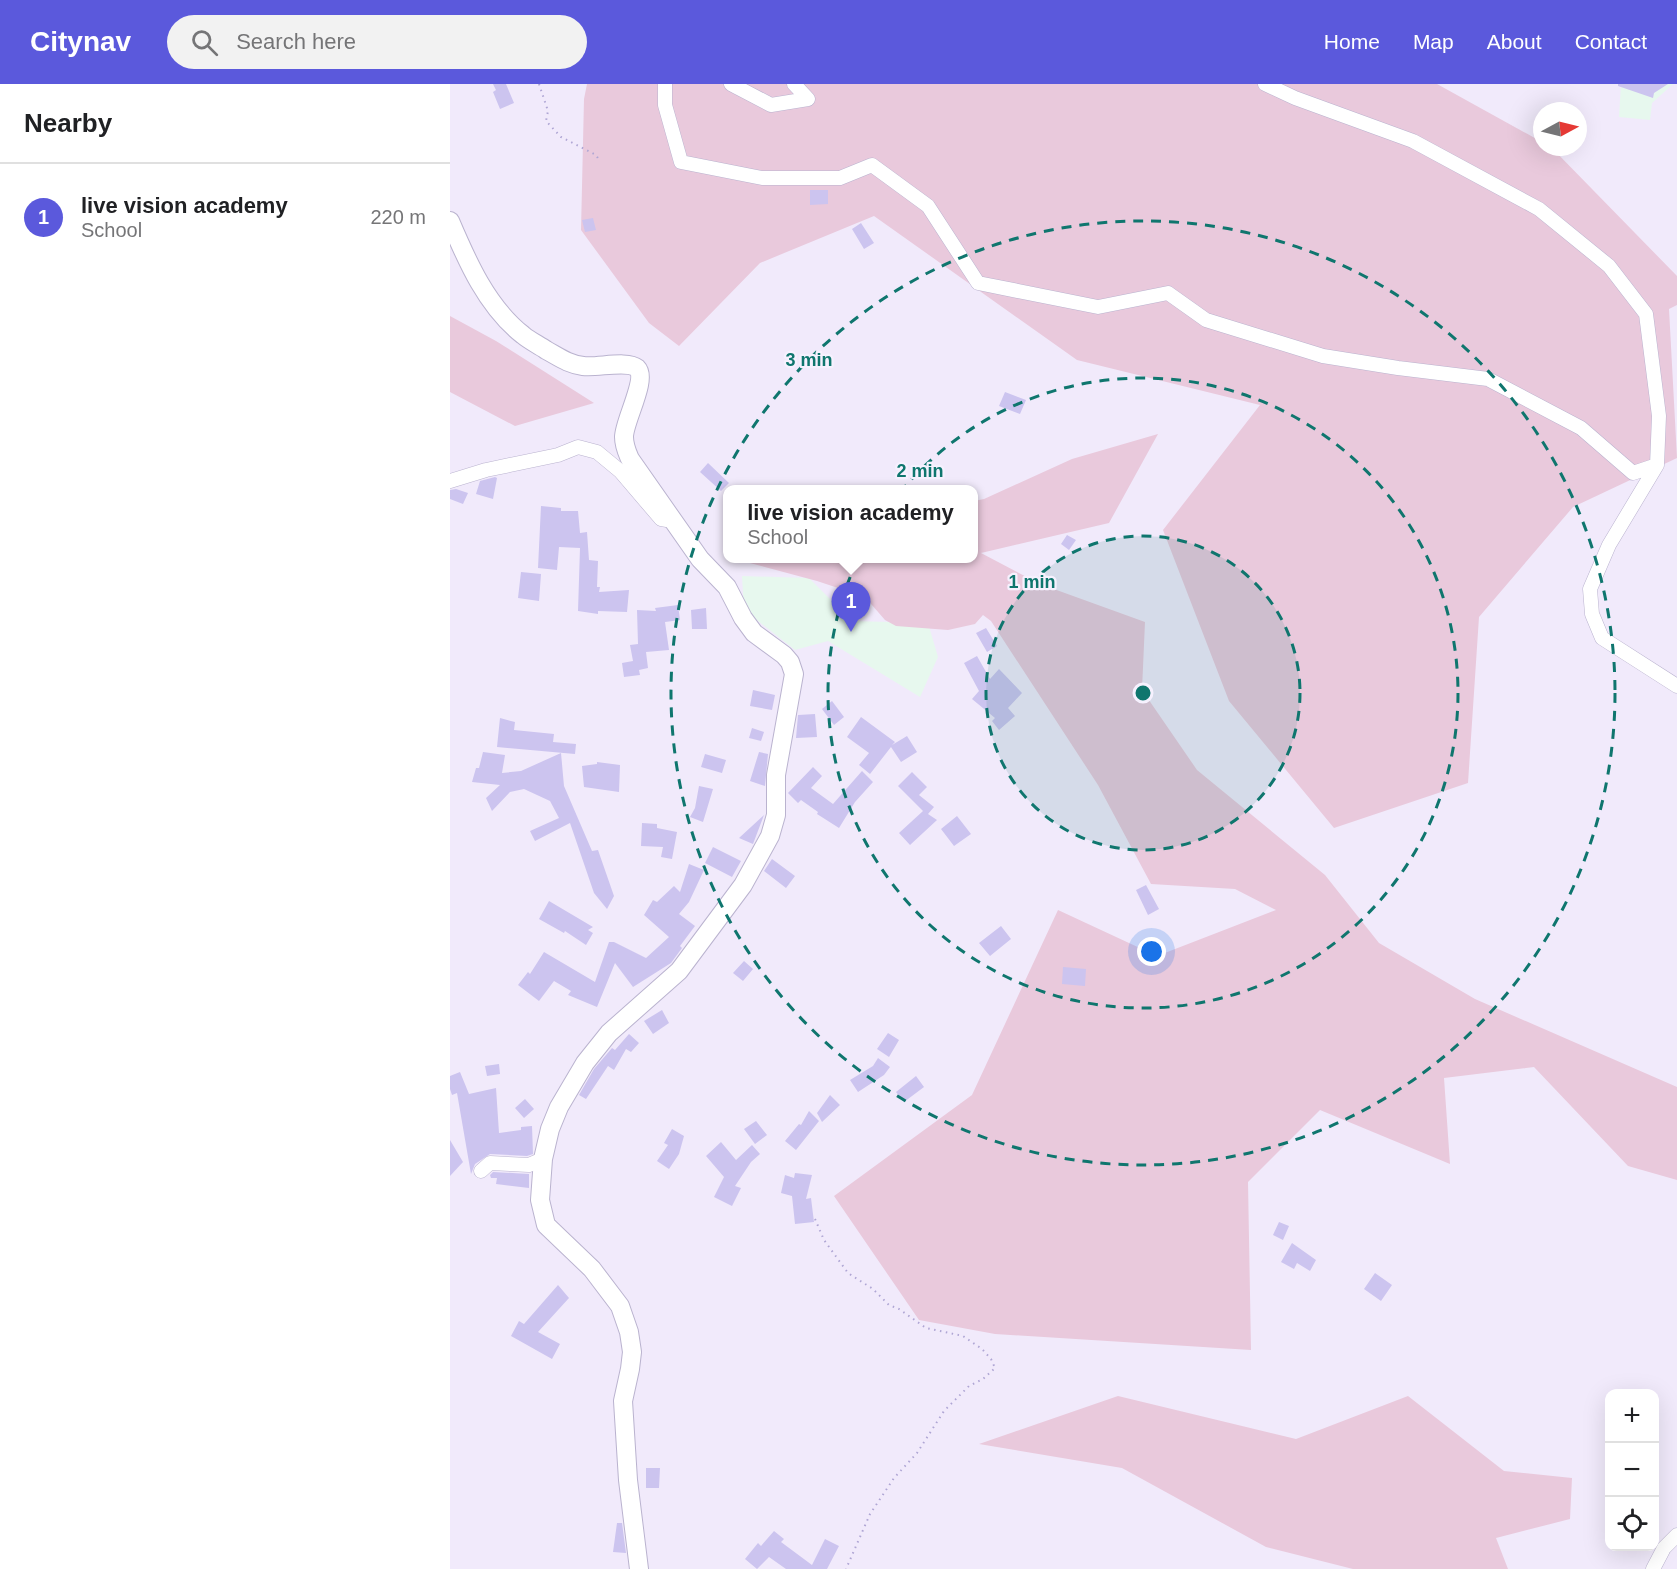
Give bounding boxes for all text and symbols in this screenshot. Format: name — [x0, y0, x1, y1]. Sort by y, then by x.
search box — [167, 15, 587, 69]
text: Citynav — [30, 26, 131, 57]
icon: search — [188, 26, 221, 59]
text: Search here — [236, 29, 356, 54]
text: Home — [1324, 30, 1380, 53]
text: Map — [1413, 30, 1454, 53]
text: About — [1487, 30, 1542, 53]
text: Contact — [1575, 30, 1647, 53]
north arrow — [1533, 102, 1587, 156]
text: Nearby — [24, 108, 112, 138]
text: live vision academy — [81, 193, 288, 218]
text: 1 — [38, 206, 49, 228]
text: 220 m — [370, 206, 426, 228]
text: School — [81, 219, 142, 241]
text: 3 min — [785, 350, 833, 370]
text: 2 min — [896, 461, 944, 481]
popup — [723, 485, 978, 563]
text: live vision academy — [747, 500, 954, 525]
text: School — [747, 526, 808, 548]
text: 1 min — [1008, 572, 1056, 592]
pin: 1 — [832, 582, 870, 632]
centre of rings — [1133, 683, 1153, 703]
your location — [1137, 937, 1166, 966]
map controls — [1605, 1389, 1659, 1551]
button: + — [1605, 1389, 1659, 1443]
button: − — [1605, 1443, 1659, 1497]
button: locate — [1605, 1497, 1659, 1551]

